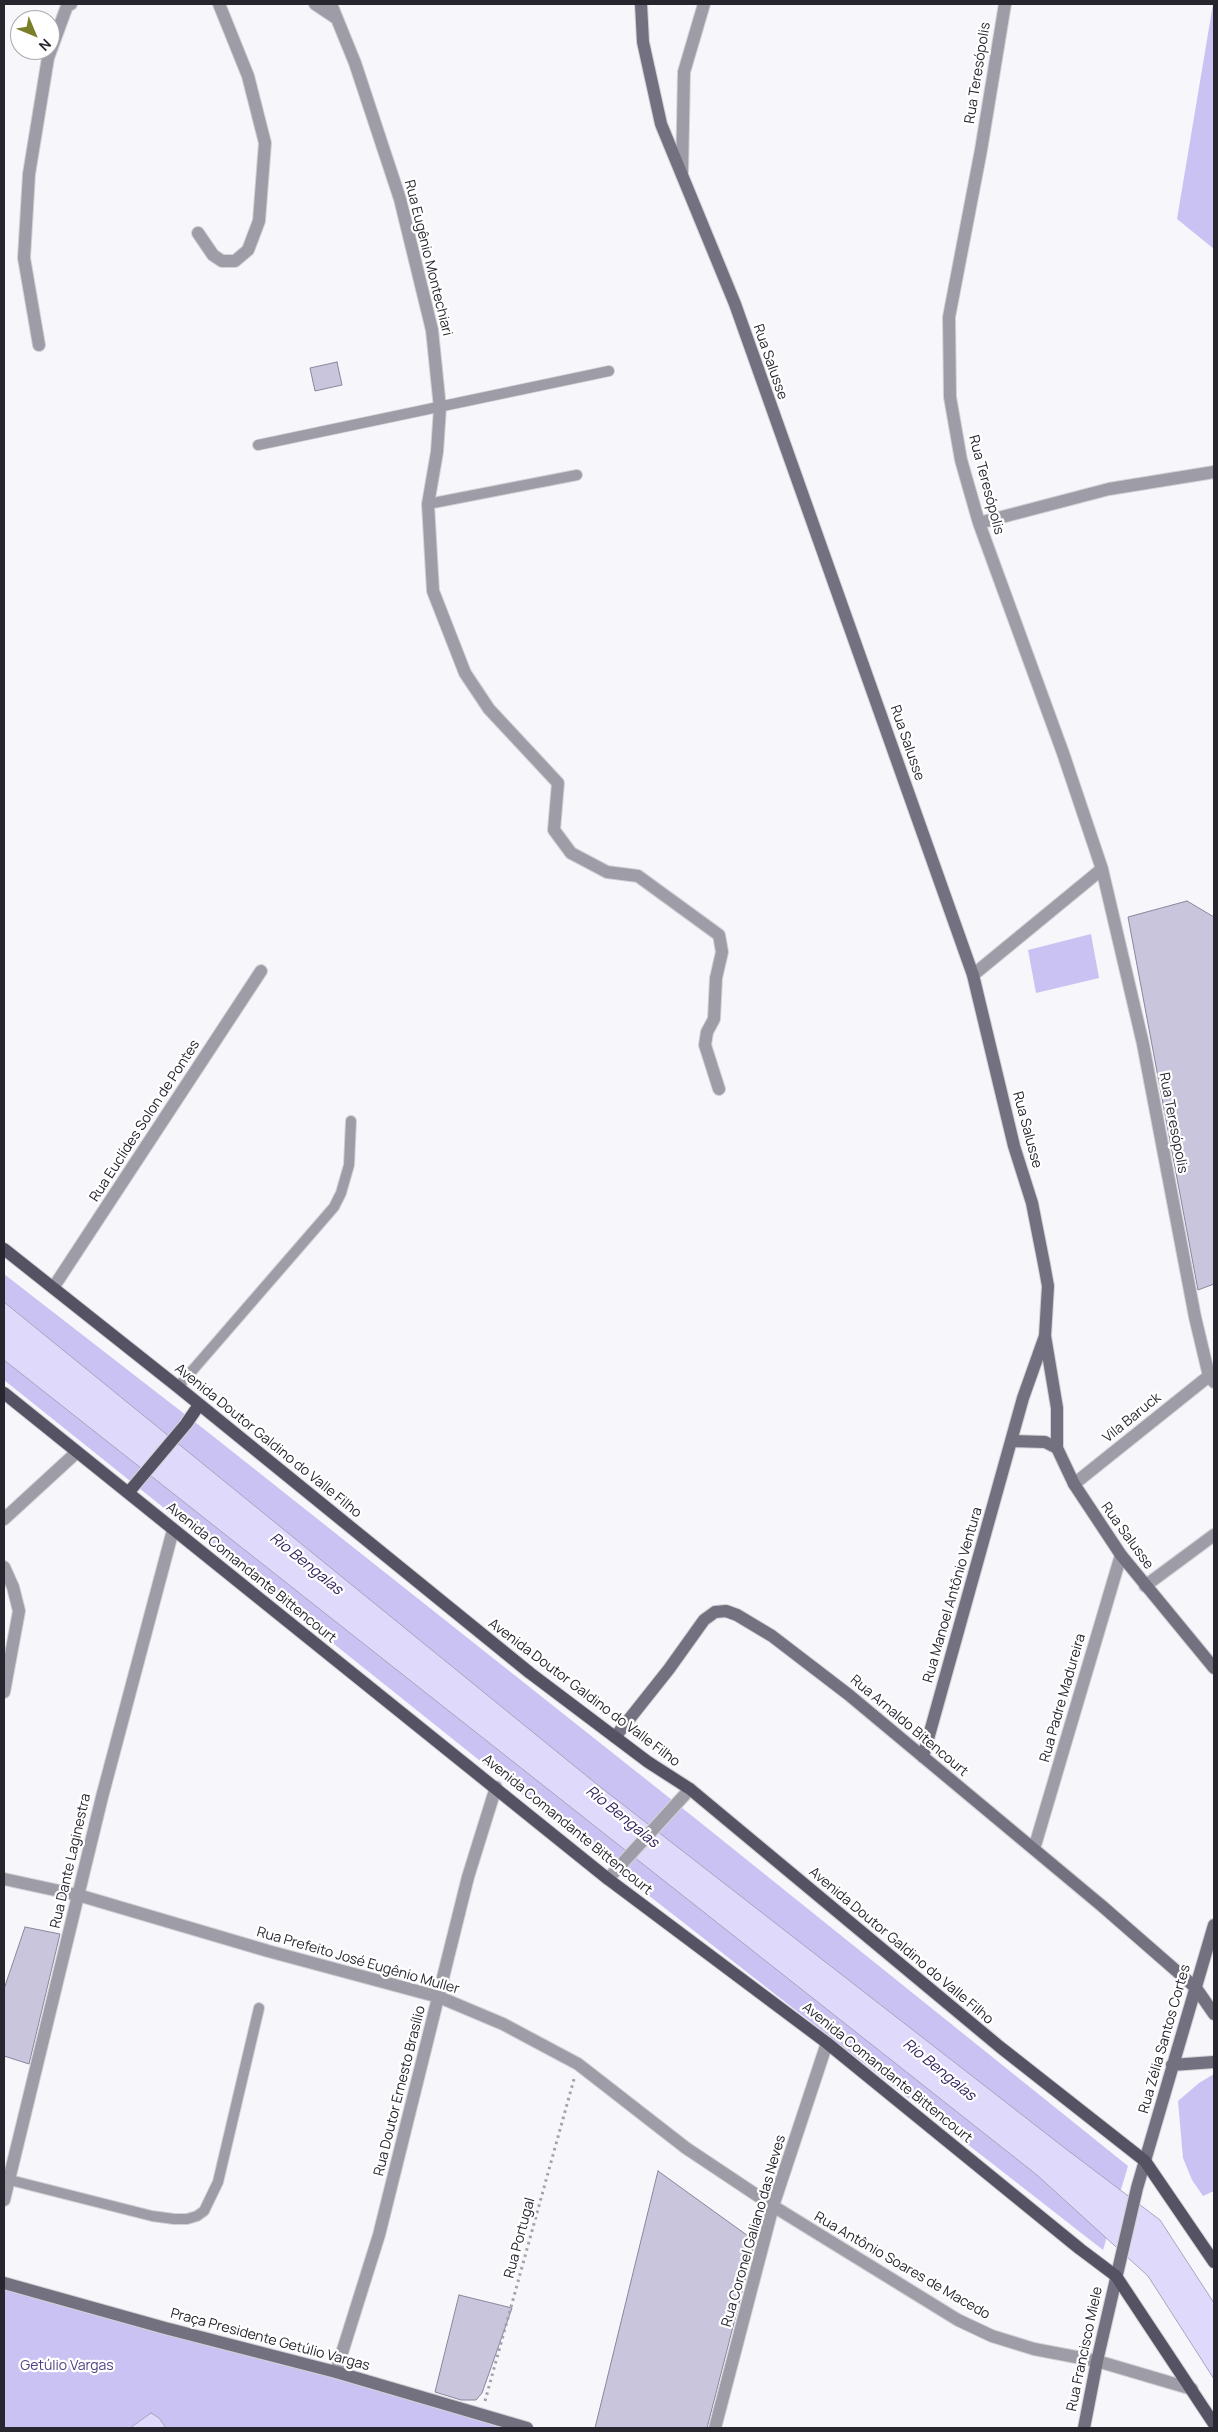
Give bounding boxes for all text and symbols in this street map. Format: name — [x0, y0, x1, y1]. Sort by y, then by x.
north arrow — [10, 10, 60, 60]
street label: Rua Teresópolis — [962, 21, 994, 125]
text: N — [35, 35, 56, 56]
street label: Rua Eugênio Montechiari — [400, 178, 456, 338]
street label: Rua Salusse — [749, 322, 791, 402]
street label: Rua Teresópolis — [965, 433, 1007, 537]
street label: Rua Salusse — [886, 703, 928, 783]
street label: Rua Euclídes Solon de Pontes — [86, 1037, 204, 1205]
street label: Rua Teresópolis — [1155, 1071, 1191, 1175]
street label: Rua Salusse — [1009, 1090, 1045, 1170]
street label: Avenida Doutor Galdino do Valle Filho — [171, 1360, 365, 1522]
street label: Vila Baruck — [1100, 1390, 1164, 1446]
street label: Avenida Comandante Bittencourt — [163, 1499, 339, 1647]
street label: Rua Salusse — [1097, 1499, 1157, 1573]
street label: Rua Manoel Antônio Ventura — [920, 1505, 986, 1685]
water label: Rio Bengalas — [266, 1529, 346, 1599]
street label: Avenida Doutor Galdino do Valle Filho — [485, 1615, 683, 1771]
street label: Rua Padre Madureira — [1037, 1632, 1089, 1764]
street label: Rua Arnaldo Bitencourt — [847, 1672, 971, 1780]
street label: Avenida Comandante Bittencourt — [479, 1751, 655, 1899]
water label: Rio Bengalas — [582, 1782, 662, 1852]
street label: Rua Dante Laginestra — [47, 1792, 95, 1930]
street label: Avenida Doutor Galdino do Valle Filho — [805, 1864, 997, 2028]
street label: Rua Prefeito José Eugênio Muller — [255, 1924, 461, 1998]
street label: Rua Zélia Santos Cortes — [1136, 1963, 1194, 2115]
street label: Avenida Comandante Bittencourt — [799, 1999, 975, 2147]
street label: Rua Doutor Ernesto Brasílio — [371, 2004, 429, 2178]
water label: Rio Bengalas — [899, 2035, 979, 2105]
street label: Rua Coronel Galiano das Neves — [718, 2133, 790, 2329]
street label: Rua Portugal — [501, 2196, 539, 2280]
street label: Rua Antônio Soares de Macedo — [811, 2209, 993, 2323]
street label: Rua Francisco Miele — [1064, 2285, 1106, 2413]
street label: Praça Presidente Getúlio Vargas — [168, 2305, 372, 2375]
park label: Getúlio Vargas — [20, 2358, 114, 2374]

